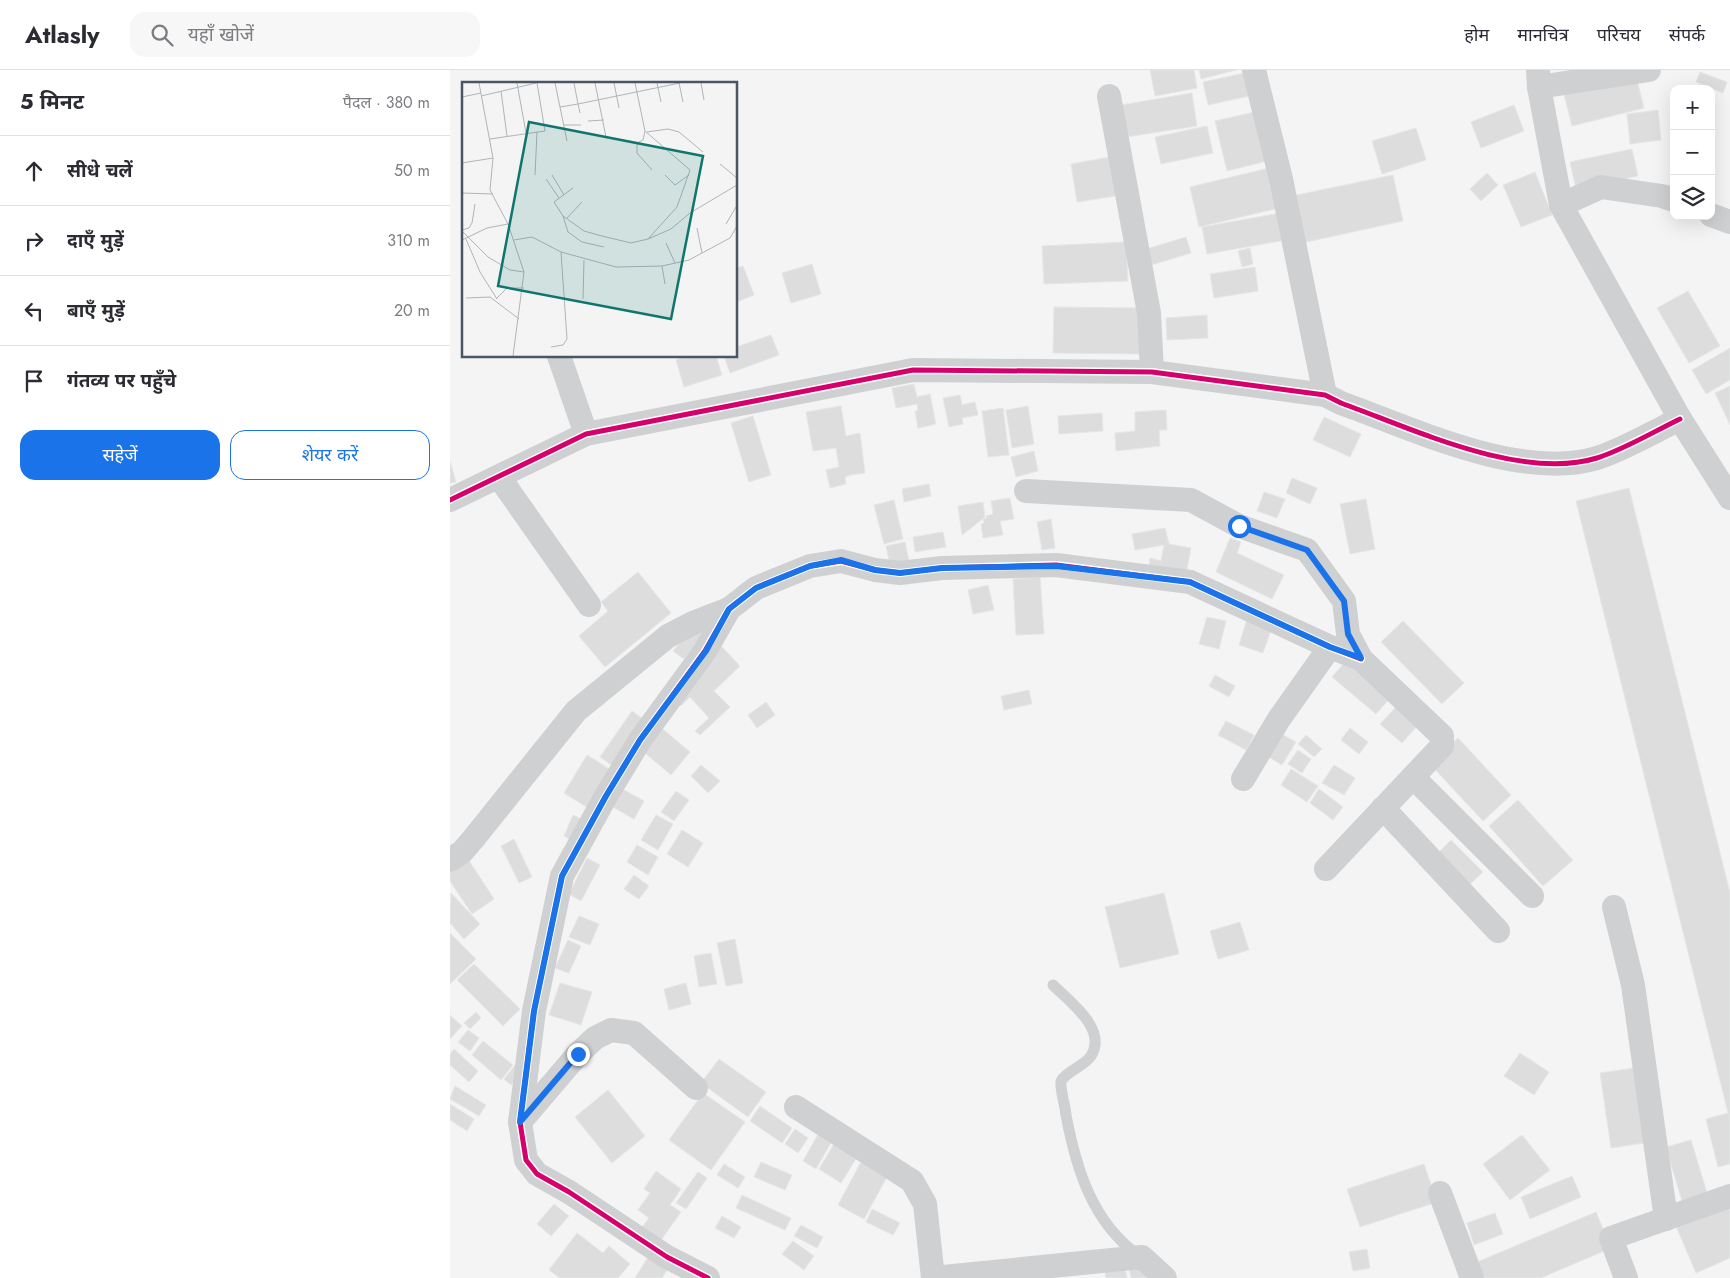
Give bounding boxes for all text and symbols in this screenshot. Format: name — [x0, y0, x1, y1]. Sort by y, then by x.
search box — [130, 12, 480, 57]
text: Atlasly — [25, 17, 100, 52]
icon: search — [148, 21, 176, 49]
text: यहाँ खोजें — [188, 21, 254, 48]
text: होम — [1464, 22, 1489, 48]
text: मानचित्र — [1517, 22, 1569, 48]
text: परिचय — [1597, 22, 1641, 48]
text: संपर्क — [1669, 22, 1705, 48]
inset map — [462, 82, 738, 358]
map controls — [1670, 85, 1715, 220]
button: + — [1670, 85, 1715, 130]
text: 5 मिनट — [20, 87, 84, 117]
text: पैदल · 380 m — [343, 91, 430, 114]
button: − — [1670, 130, 1715, 175]
icon: ahead — [20, 157, 48, 185]
text: सीधे चलें — [67, 157, 133, 184]
text: 50 m — [394, 159, 430, 182]
button: layers — [1670, 175, 1715, 220]
icon: right — [20, 227, 48, 255]
text: दाएँ मुड़ें — [67, 227, 124, 254]
text: 310 m — [387, 229, 430, 252]
icon: left — [20, 297, 48, 325]
text: बाएँ मुड़ें — [67, 297, 125, 324]
text: 20 m — [394, 299, 430, 322]
icon: arrive — [20, 367, 48, 395]
text: गंतव्य पर पहुँचे — [67, 367, 176, 394]
button: सहेजें — [20, 430, 220, 480]
button: शेयर करें — [230, 430, 430, 480]
route start — [1228, 515, 1251, 538]
route end — [567, 1043, 590, 1066]

